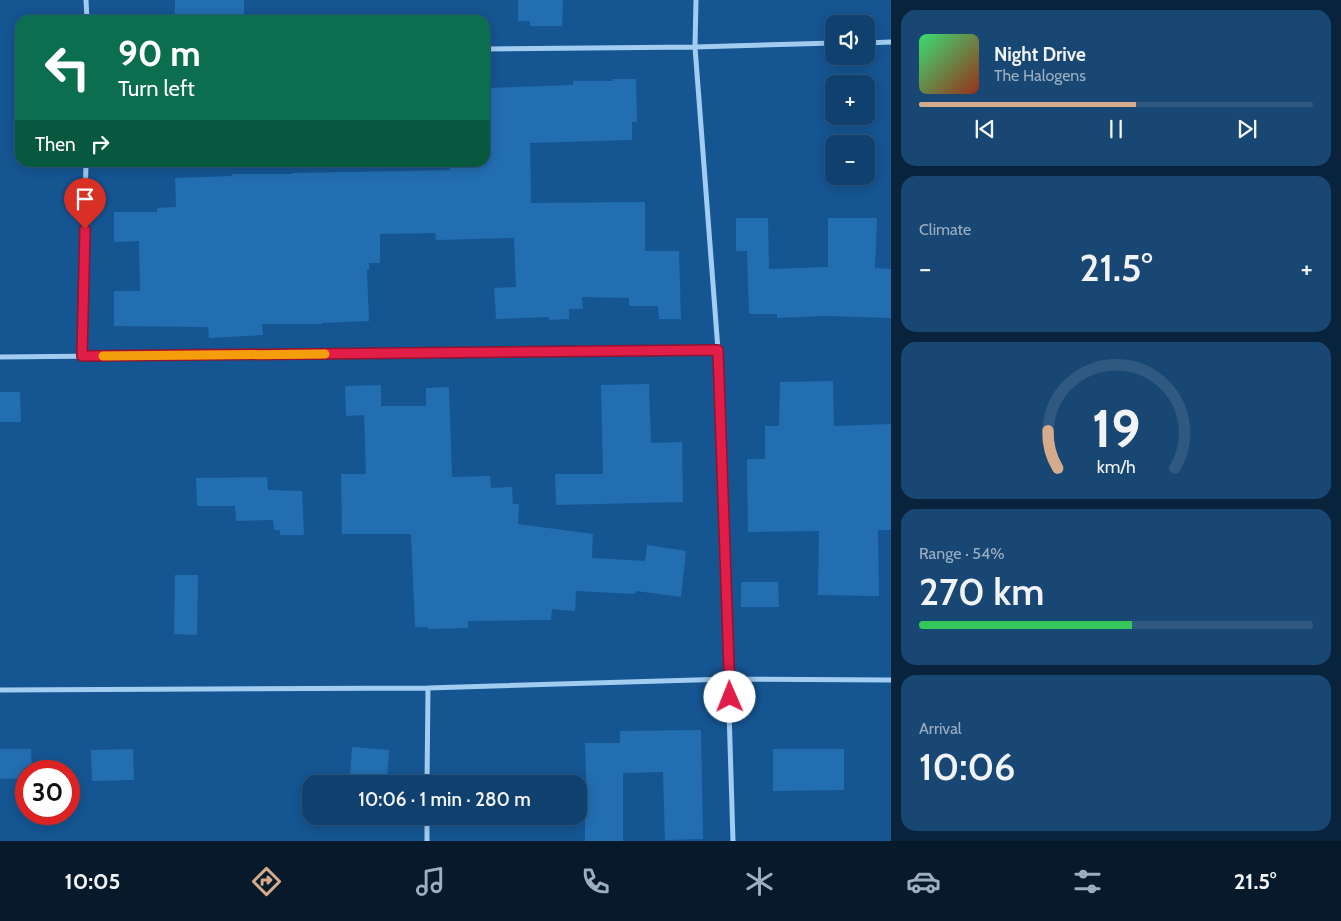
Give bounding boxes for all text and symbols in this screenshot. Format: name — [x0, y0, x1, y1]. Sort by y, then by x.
map controls — [825, 15, 875, 185]
button: sound — [825, 15, 875, 65]
text: 90 m — [118, 32, 201, 75]
icon: left — [35, 35, 100, 100]
text: Night Drive — [994, 43, 1086, 66]
text: The Halogens — [994, 66, 1086, 85]
text: Turn left — [118, 75, 195, 102]
button: + — [825, 75, 875, 125]
icon: previous — [971, 115, 999, 143]
icon: pause — [1102, 115, 1130, 143]
icon: next — [1233, 115, 1261, 143]
icon: right — [86, 130, 114, 158]
text: Then — [35, 133, 76, 156]
button: − — [825, 135, 875, 185]
pin — [64, 178, 106, 229]
icon: arrive — [71, 185, 99, 213]
text: Climate — [919, 220, 971, 239]
text: 21.5° — [1079, 244, 1153, 291]
text: − — [919, 251, 931, 285]
text: + — [1301, 251, 1313, 285]
text: 19 — [1092, 397, 1140, 460]
text: km/h — [1096, 456, 1136, 477]
text: Range · 54% — [919, 544, 1005, 563]
text: 270 km — [919, 568, 1044, 615]
position arrow — [703, 670, 755, 722]
text: Arrival — [919, 719, 962, 738]
text: 10:06 — [919, 743, 1016, 790]
speed limit sign: 30 — [15, 760, 80, 825]
text: 10:06 · 1 min · 280 m — [358, 788, 531, 811]
icon: directions — [249, 864, 284, 899]
icon: music — [413, 864, 448, 899]
icon: phone — [578, 864, 613, 899]
icon: climate — [742, 864, 777, 899]
icon: car — [906, 864, 941, 899]
icon: filters — [1070, 864, 1105, 899]
text: 10:05 — [65, 868, 120, 895]
text: 21.5° — [1234, 868, 1276, 895]

